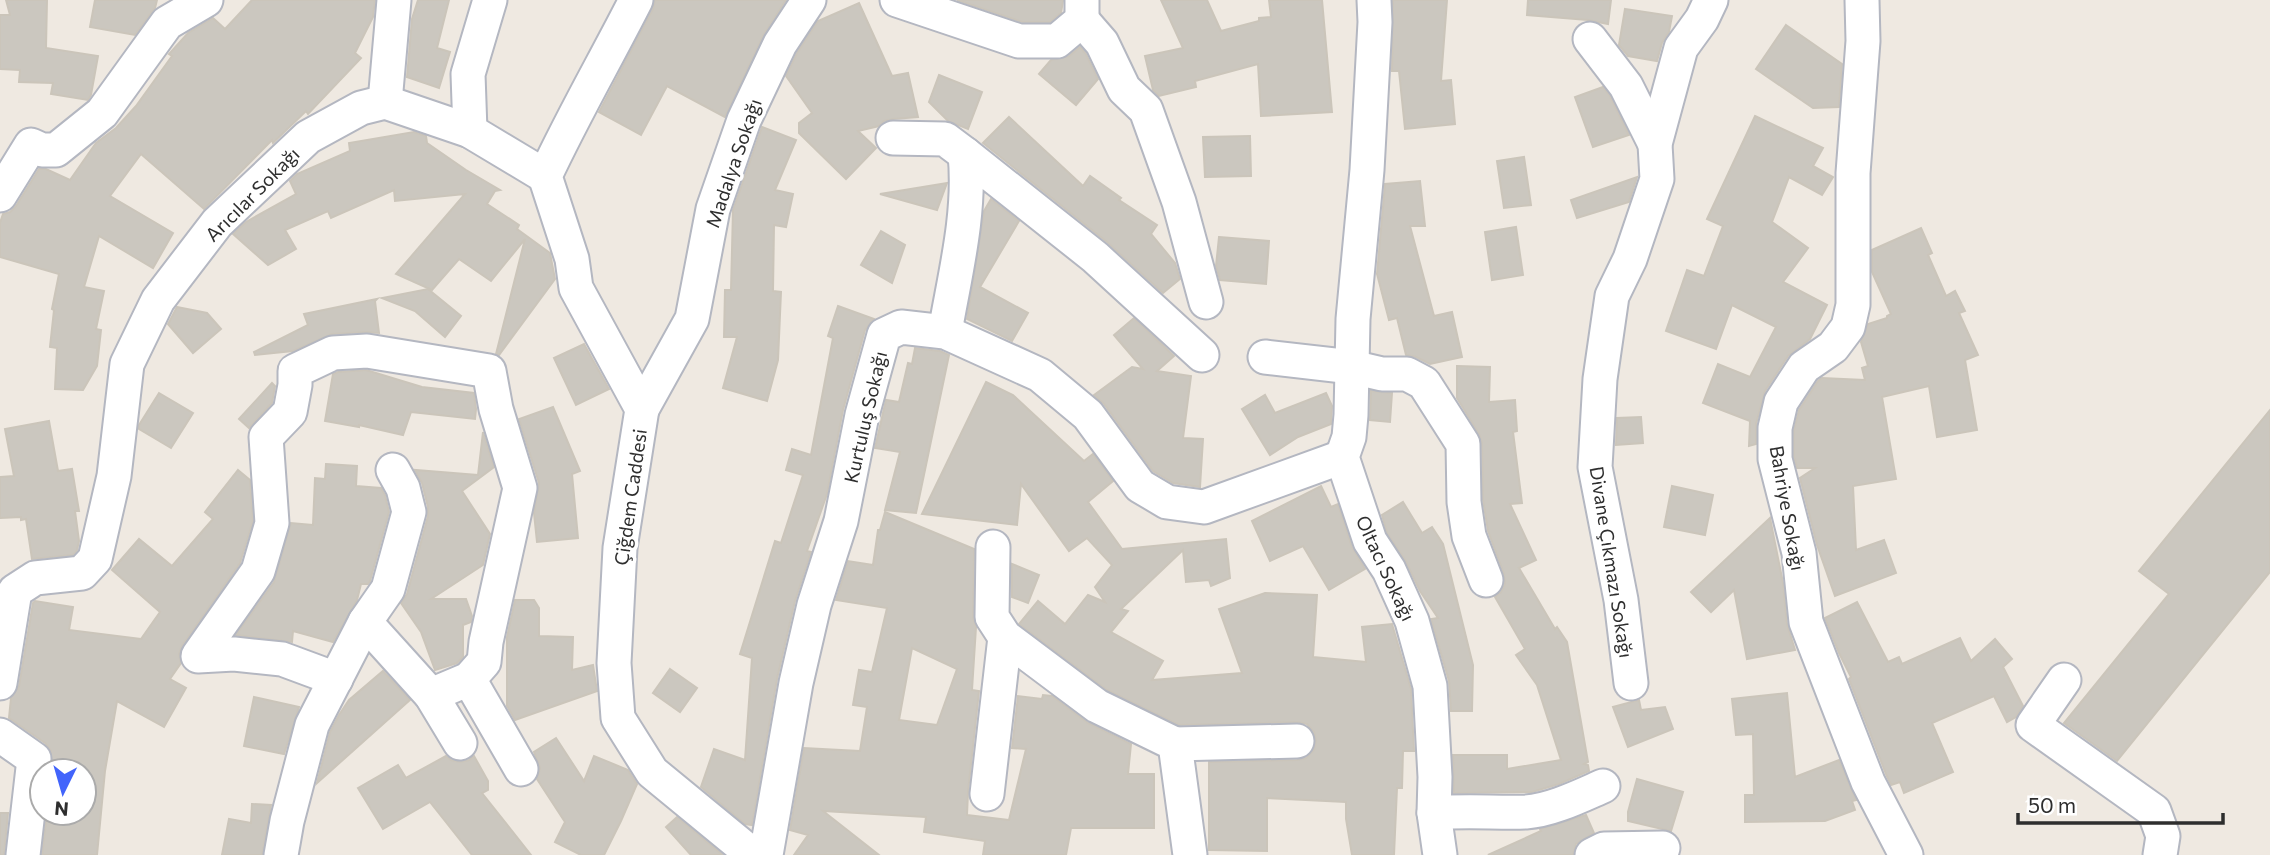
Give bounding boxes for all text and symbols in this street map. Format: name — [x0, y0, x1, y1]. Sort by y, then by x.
street label: Madalya Sokağı — [700, 96, 766, 230]
street label: Arıcılar Sokağı — [200, 142, 304, 246]
street label: Kurtuluş Sokağı — [839, 349, 891, 485]
street label: Çiğdem Caddesi — [609, 427, 651, 567]
street label: Bahriye Sokağı — [1766, 444, 1810, 572]
street label: Divane Çıkmazı Sokağı — [1586, 465, 1638, 659]
street label: Oltacı Sokağı — [1352, 512, 1420, 624]
north arrow — [28, 757, 98, 827]
scale bar — [2018, 782, 2223, 826]
text: 50 m — [2028, 792, 2076, 817]
text: N — [53, 797, 70, 822]

